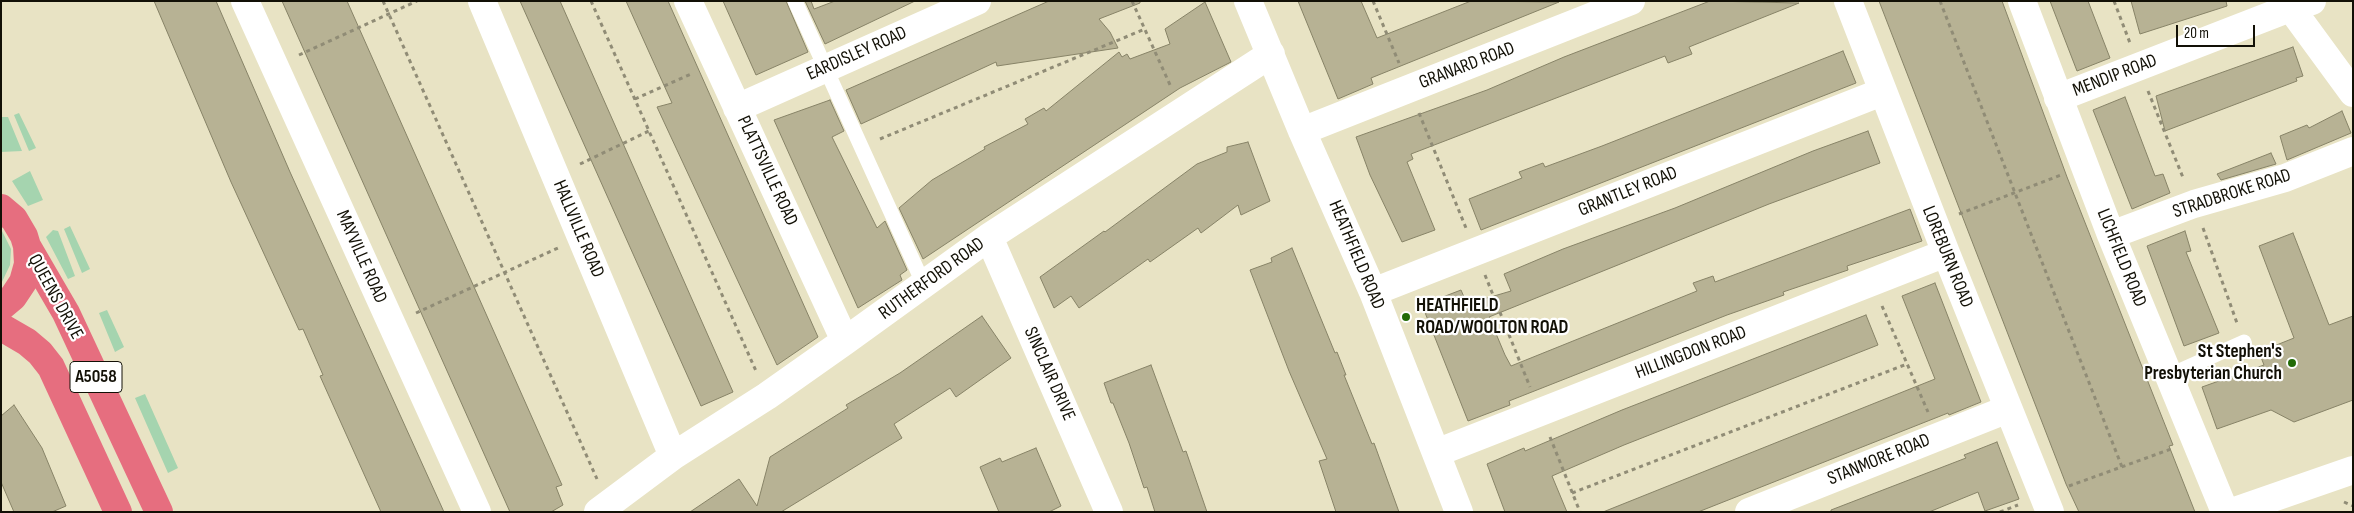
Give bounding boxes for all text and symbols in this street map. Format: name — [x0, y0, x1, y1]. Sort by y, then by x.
scale bar — [2179, 15, 2258, 47]
street label: EARDISLEY ROAD — [803, 22, 911, 86]
text: 20 m — [2184, 24, 2209, 43]
street label: GRANARD ROAD — [1416, 37, 1518, 95]
street label: MENDIP ROAD — [2070, 50, 2160, 102]
street label: PLATTSVILLE ROAD — [732, 112, 802, 230]
street label: GRANTLEY ROAD — [1575, 162, 1681, 222]
street label: STRADBROKE ROAD — [2170, 164, 2294, 224]
street label: HALLVILLE ROAD — [547, 177, 609, 281]
street label: HEATHFIELD ROAD — [1323, 197, 1389, 313]
street label: LOREBURN ROAD — [1916, 203, 1978, 311]
street label: LICHFIELD ROAD — [2091, 206, 2151, 310]
street label: MAYVILLE ROAD — [330, 207, 392, 307]
street label: RUTHERFORD ROAD — [875, 233, 989, 325]
street label: QUEENS DRIVE — [22, 251, 88, 343]
place label: HEATHFIELD ROAD/WOOLTON ROAD — [1416, 295, 1568, 339]
marker: HEATHFIELD ROAD/WOOLTON ROAD — [1400, 311, 1412, 323]
street label: HILLINGDON ROAD — [1632, 321, 1750, 385]
street label: SINCLAIR DRIVE — [1018, 324, 1080, 424]
place label: St Stephen's Presbyterian Church — [2144, 341, 2282, 385]
marker: St Stephen's Presbyterian Church — [2286, 357, 2298, 369]
road number: A5058 — [70, 362, 122, 392]
street label: STANMORE ROAD — [1824, 429, 1934, 491]

